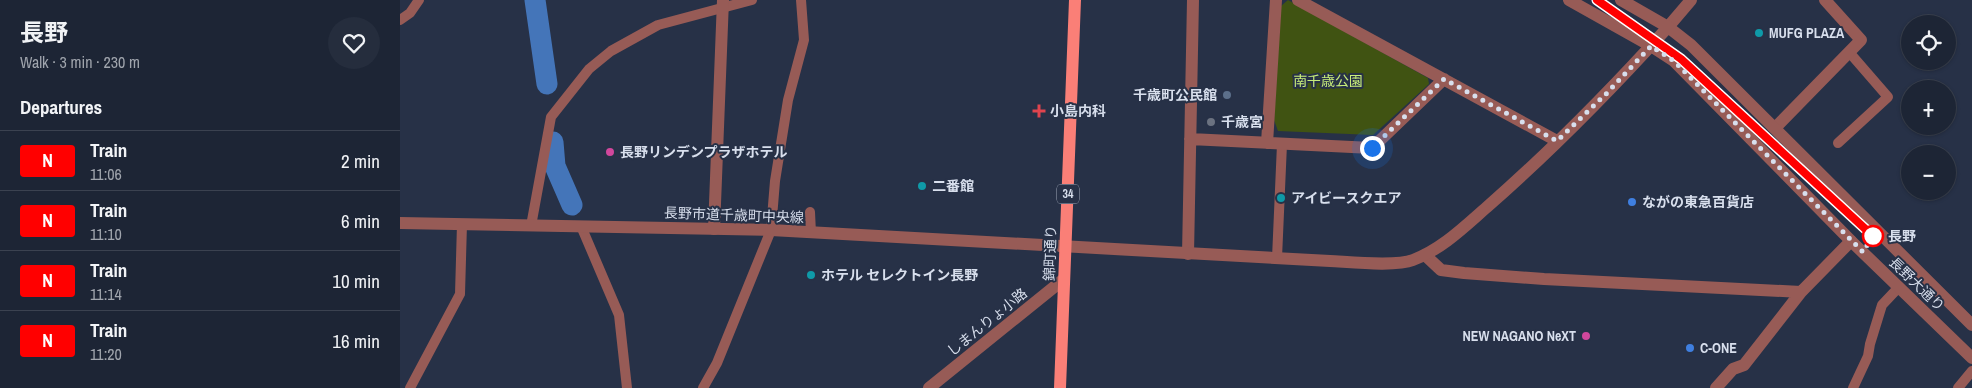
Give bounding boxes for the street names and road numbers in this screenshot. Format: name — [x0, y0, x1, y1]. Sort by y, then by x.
road number: 34 — [1057, 184, 1079, 203]
street label: 長野市道千歳町中央線 — [664, 204, 804, 226]
street label: 錦町通り — [1040, 225, 1060, 281]
street label: 長野大通り — [1886, 253, 1948, 315]
street label: しまんりょ小路 — [943, 284, 1031, 360]

